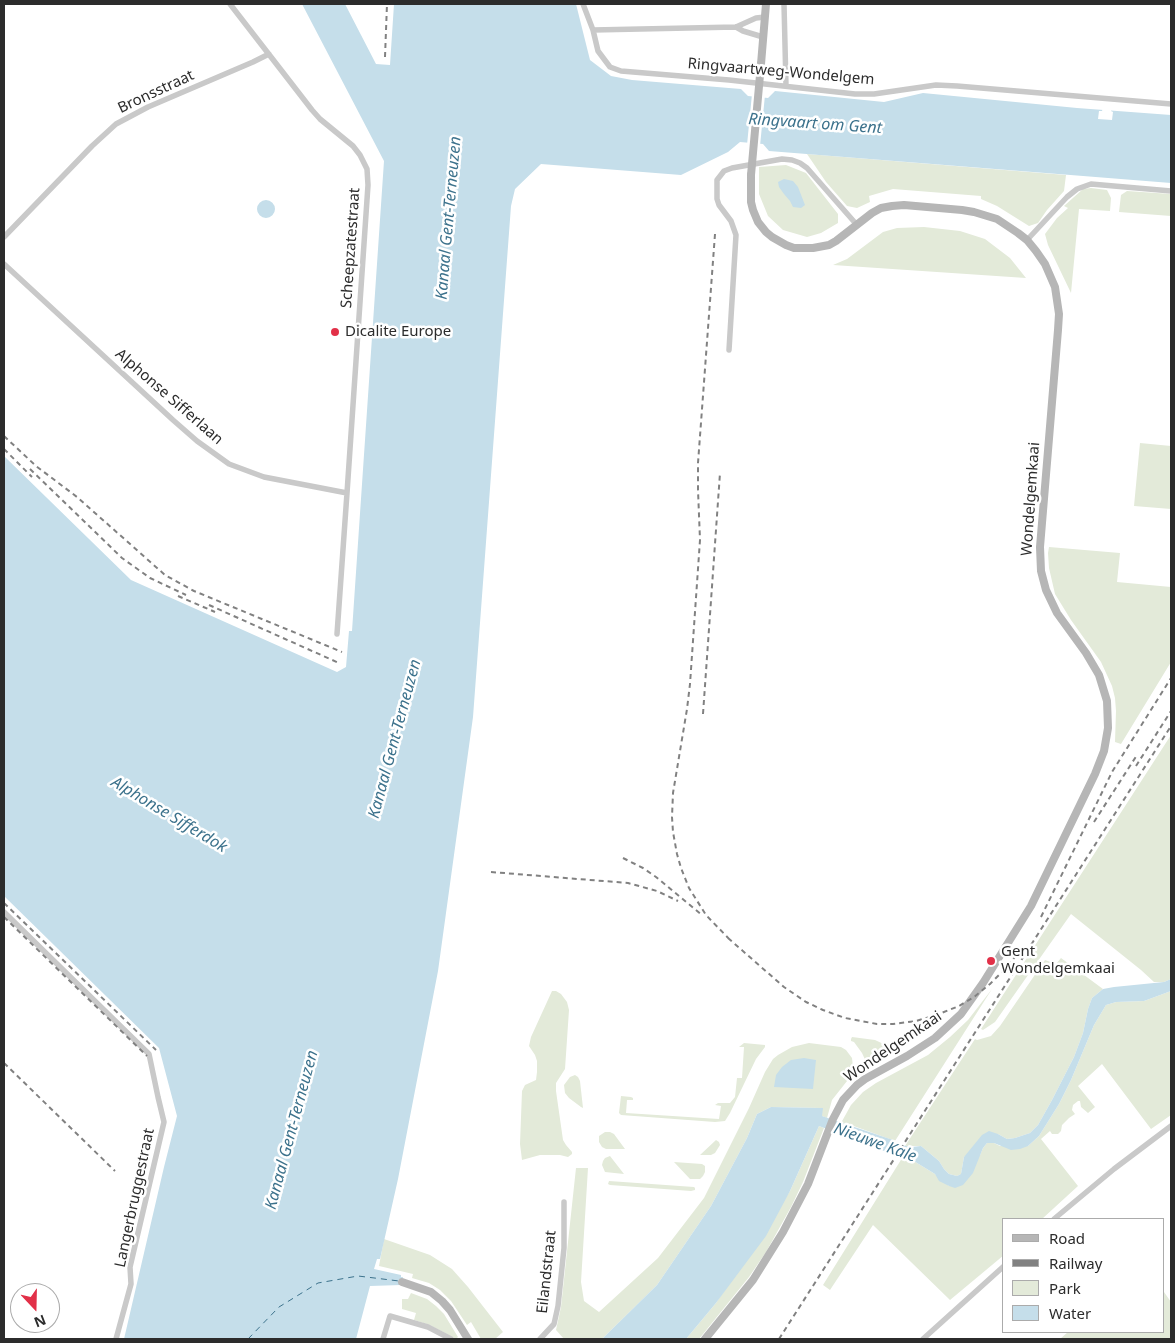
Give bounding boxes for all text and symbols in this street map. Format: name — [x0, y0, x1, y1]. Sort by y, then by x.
street label: Ringvaartweg-Wondelgem — [687, 55, 875, 89]
street label: Bronsstraat — [115, 67, 197, 117]
water label: Ringvaart om Gent — [748, 110, 882, 138]
water label: Kanaal Gent-Terneuzen — [432, 136, 466, 300]
street label: Scheepzatestraat — [338, 187, 364, 309]
place label: Dicalite Europe — [345, 323, 451, 341]
marker: Dicalite Europe — [329, 326, 341, 338]
street label: Alphonse Sifferlaan — [111, 345, 227, 449]
street label: Wondelgemkaai — [1018, 442, 1044, 556]
water label: Kanaal Gent-Terneuzen — [365, 657, 425, 821]
water label: Alphonse Sifferdok — [108, 773, 230, 857]
place label: Gent Wondelgemkaai — [1001, 943, 1115, 978]
marker: Gent Wondelgemkaai — [985, 955, 997, 967]
street label: Wondelgemkaai — [841, 1008, 945, 1086]
water label: Kanaal Gent-Terneuzen — [262, 1048, 322, 1212]
water label: Nieuwe Kale — [831, 1119, 919, 1167]
street label: Langerbruggestraat — [111, 1127, 159, 1269]
legend — [1002, 1218, 1165, 1333]
text: Road — [1049, 1228, 1085, 1248]
street label: Eilandstraat — [534, 1229, 560, 1315]
text: Railway — [1049, 1253, 1102, 1273]
text: Park — [1049, 1278, 1081, 1298]
north arrow — [10, 1283, 60, 1333]
text: Water — [1049, 1303, 1091, 1323]
text: N — [31, 1311, 49, 1332]

